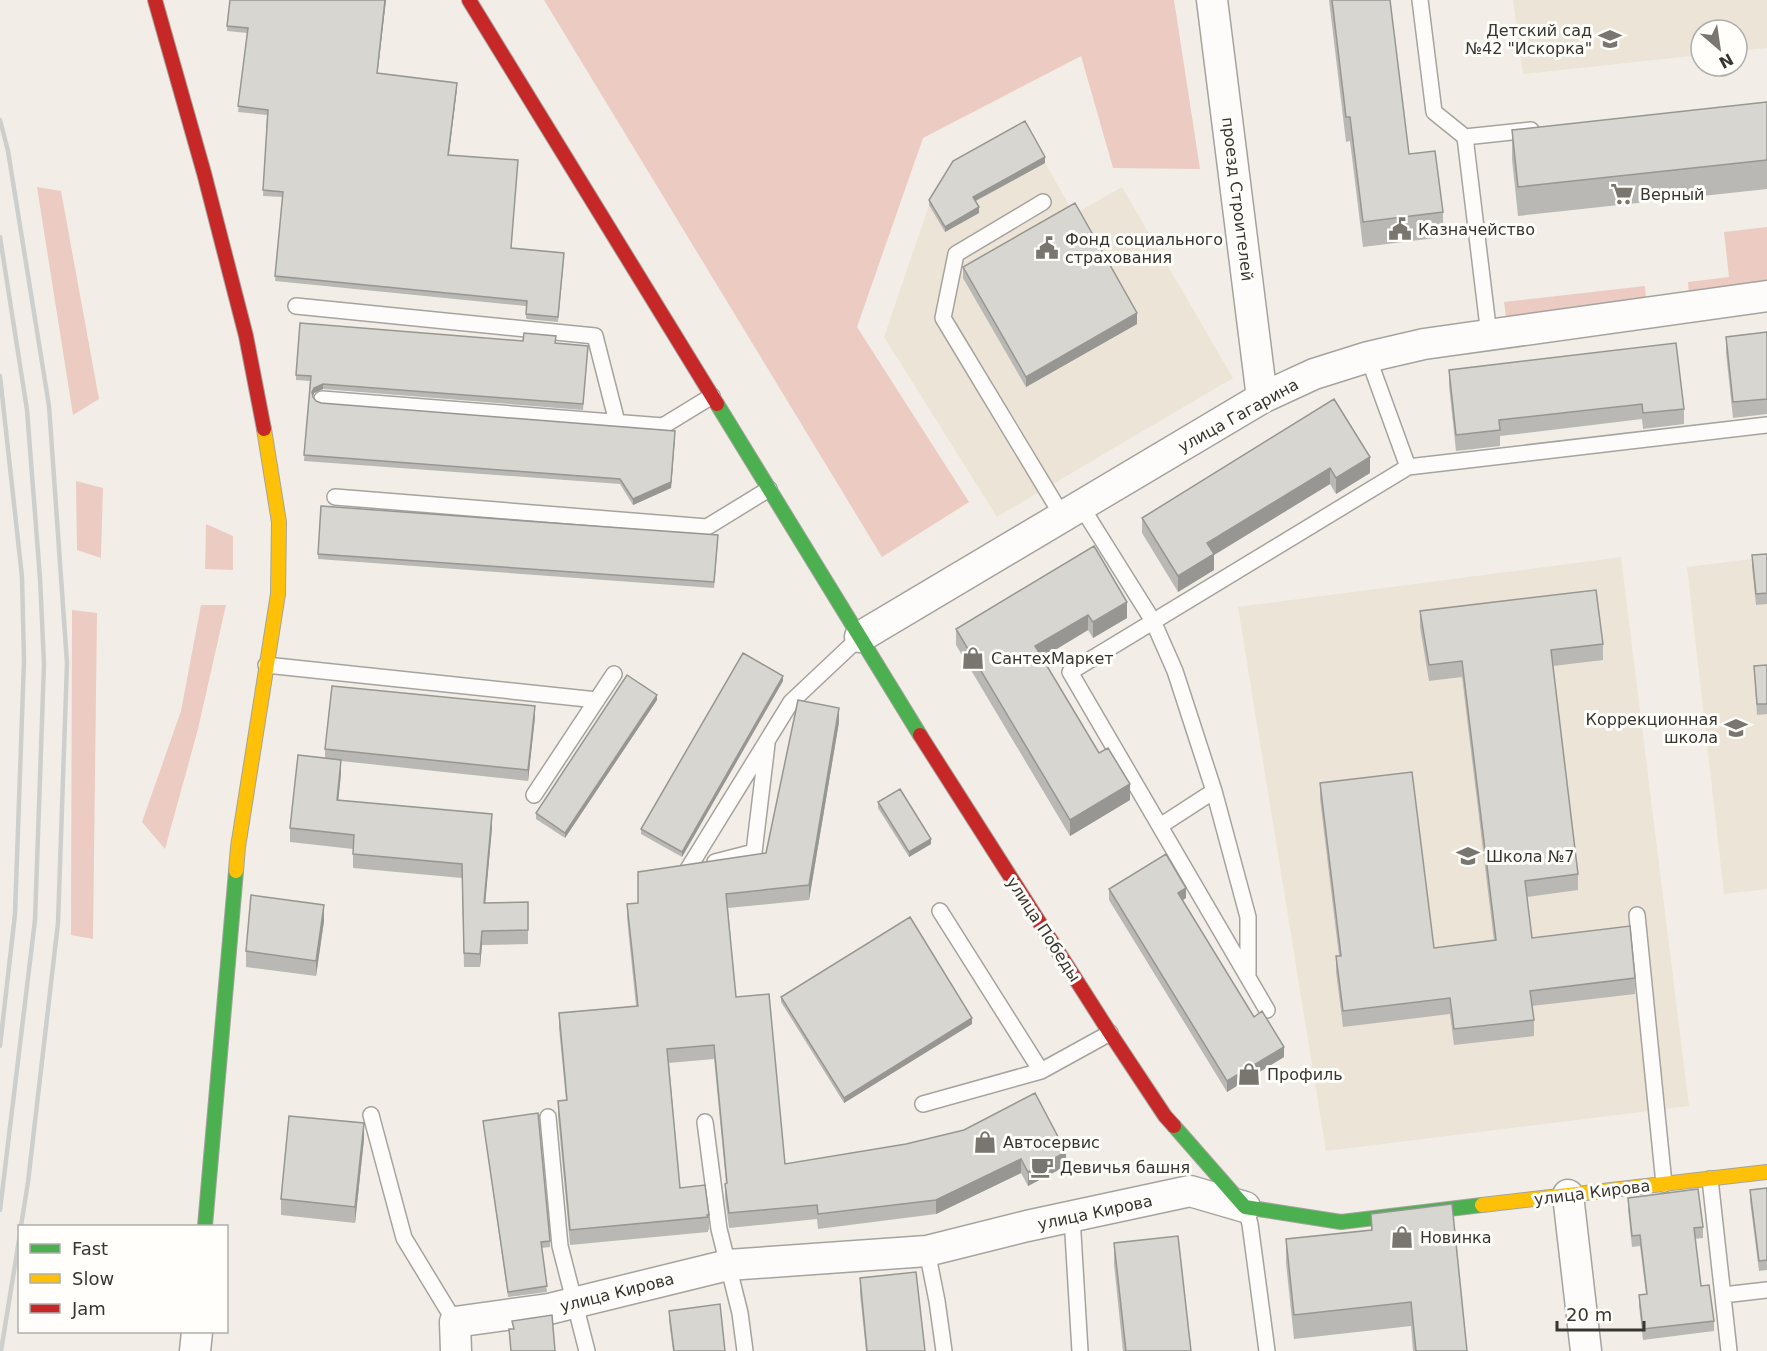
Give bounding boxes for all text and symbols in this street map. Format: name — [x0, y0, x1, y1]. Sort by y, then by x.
north arrow — [1689, 18, 1749, 78]
place label: Детский сад №42 "Искорка" — [1465, 21, 1592, 58]
school or university icon: Детский сад №42 "Искорка" — [1597, 26, 1623, 52]
text: N — [1716, 49, 1736, 72]
street label: проезд Строителей — [1218, 116, 1257, 282]
supermarket icon: Верный — [1609, 181, 1635, 207]
place label: Верный — [1640, 185, 1704, 204]
public building icon: Казначейство — [1387, 216, 1413, 242]
place label: Казначейство — [1418, 220, 1535, 239]
place label: Фонд социального страхования — [1065, 230, 1223, 267]
public building icon: Фонд социального страхования — [1034, 235, 1060, 261]
street label: улица Гагарина — [1175, 375, 1302, 456]
shop icon: СантехМаркет — [960, 645, 986, 671]
place label: СантехМаркет — [991, 649, 1114, 668]
place label: Коррекционная школа — [1586, 710, 1718, 747]
school or university icon: Коррекционная школа — [1723, 715, 1749, 741]
school or university icon: Школа №7 — [1455, 843, 1481, 869]
place label: Школа №7 — [1486, 847, 1575, 866]
street label: улица Победы — [1003, 873, 1085, 985]
shop icon: Профиль — [1236, 1061, 1262, 1087]
place label: Профиль — [1267, 1065, 1343, 1084]
shop icon: Автосервис — [972, 1129, 998, 1155]
place label: Автосервис — [1003, 1133, 1100, 1152]
cafe icon: Девичья башня — [1029, 1154, 1055, 1180]
place label: Девичья башня — [1060, 1158, 1190, 1177]
street label: улица Кирова — [1533, 1176, 1651, 1209]
street label: улица Кирова — [1036, 1191, 1154, 1234]
shop icon: Новинка — [1389, 1224, 1415, 1250]
legend — [18, 1225, 228, 1333]
place label: Новинка — [1420, 1228, 1492, 1247]
text: Fast — [72, 1238, 108, 1259]
text: Slow — [72, 1268, 114, 1289]
street label: улица Кирова — [558, 1269, 676, 1316]
scale bar — [1557, 1294, 1644, 1332]
text: Jam — [71, 1298, 106, 1319]
text: 20 m — [1566, 1304, 1612, 1325]

